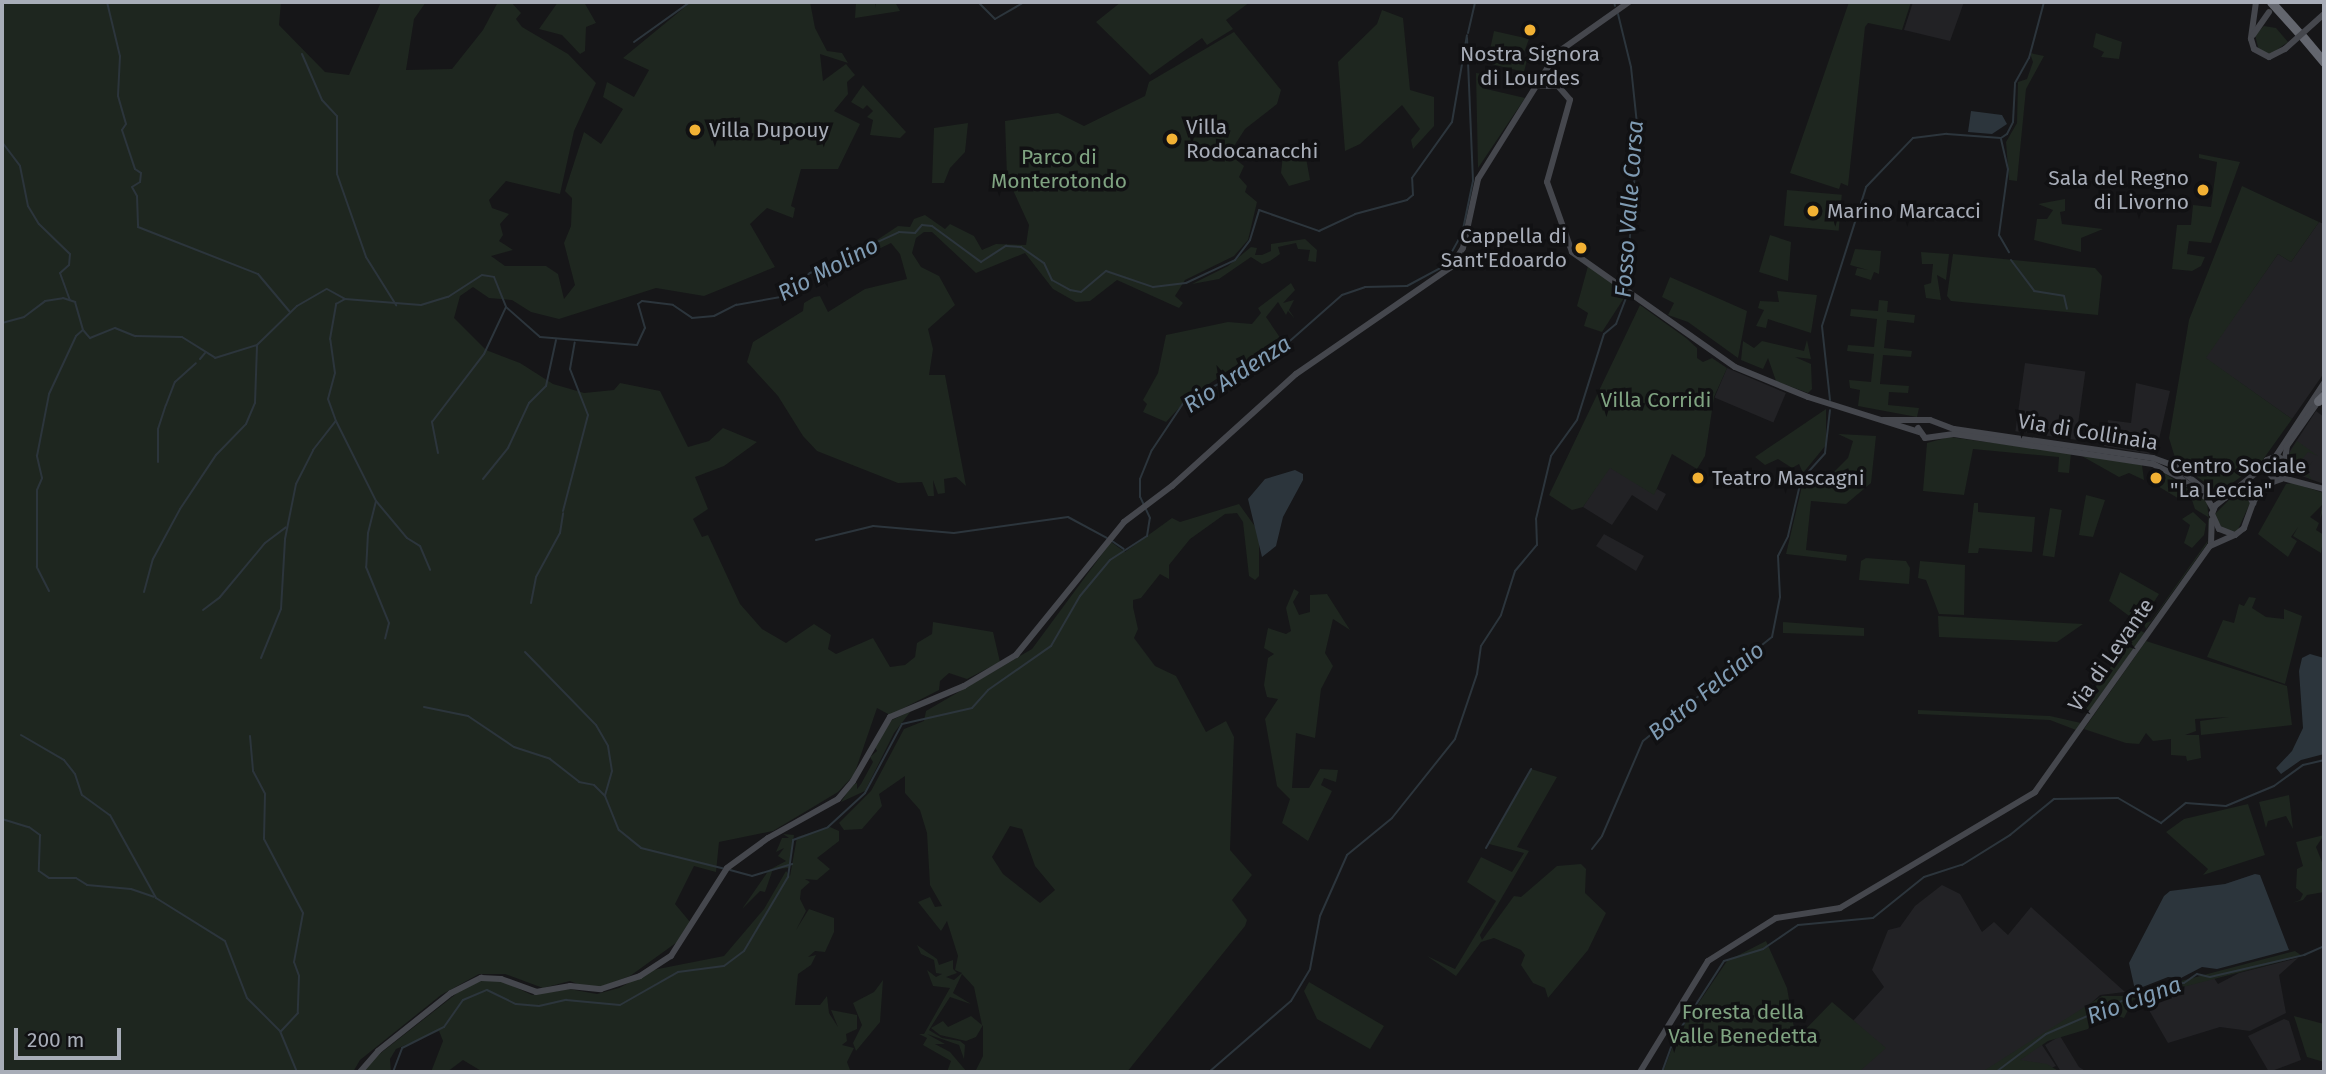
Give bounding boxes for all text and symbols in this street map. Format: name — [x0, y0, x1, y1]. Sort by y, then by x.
marker: Nostra Signora di Lourdes — [1522, 22, 1538, 38]
place label: Nostra Signora di Lourdes — [1460, 41, 1600, 91]
place label: Villa Rodocanacchi — [1186, 114, 1318, 164]
place label: Villa Dupouy — [709, 117, 829, 143]
water label: Fosso Valle Corsa — [1609, 119, 1649, 299]
marker: Villa Dupouy — [687, 122, 703, 138]
marker: Villa Rodocanacchi — [1164, 131, 1180, 147]
park label: Parco di Monterotondo — [991, 144, 1127, 194]
place label: Sala del Regno di Livorno — [2048, 165, 2189, 215]
marker: Sala del Regno di Livorno — [2195, 182, 2211, 198]
place label: Marino Marcacci — [1827, 198, 1981, 224]
marker: Marino Marcacci — [1805, 203, 1821, 219]
place label: Cappella di Sant'Edoardo — [1441, 223, 1567, 273]
water label: Rio Molino — [773, 231, 883, 307]
marker: Cappella di Sant'Edoardo — [1573, 240, 1589, 256]
water label: Rio Ardenza — [1178, 329, 1296, 419]
park label: Villa Corridi — [1600, 387, 1712, 413]
street label: Via di Collinaia — [2016, 408, 2160, 456]
place label: Centro Sociale "La Leccia" — [2170, 453, 2306, 503]
place label: Teatro Mascagni — [1712, 465, 1865, 491]
marker: Teatro Mascagni — [1690, 470, 1706, 486]
marker: Centro Sociale "La Leccia" — [2148, 470, 2164, 486]
street label: Via di Levante — [2063, 594, 2159, 716]
water label: Botro Felciaio — [1642, 636, 1770, 746]
water label: Rio Cigna — [2083, 970, 2185, 1030]
park label: Foresta della Valle Benedetta — [1668, 999, 1818, 1049]
scale bar — [18, 1014, 124, 1058]
text: 200 m — [27, 1027, 84, 1053]

